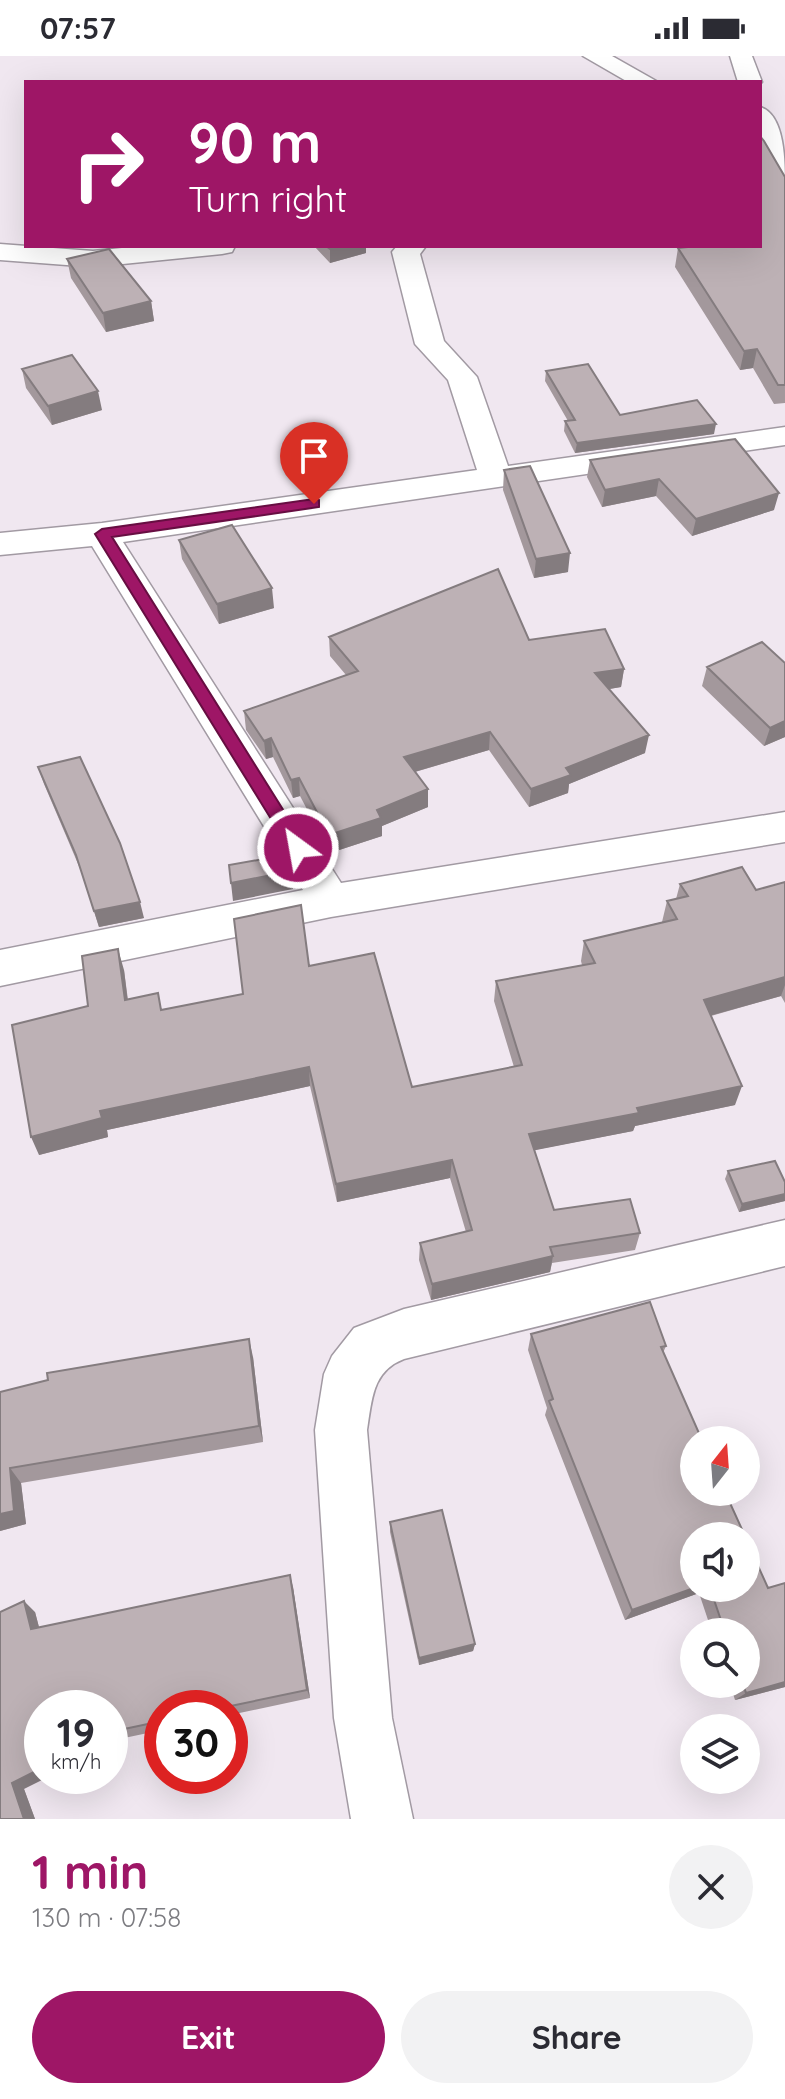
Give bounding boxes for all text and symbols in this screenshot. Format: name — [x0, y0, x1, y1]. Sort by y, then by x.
text: 07:57 — [40, 9, 116, 47]
text: 90 m — [188, 107, 322, 177]
icon: right — [56, 112, 160, 216]
text: Turn right — [188, 176, 347, 221]
pin — [280, 422, 348, 504]
icon: arrive — [292, 434, 336, 478]
position arrow — [256, 806, 340, 890]
north arrow — [680, 1426, 760, 1506]
map controls — [680, 1426, 760, 1794]
button: sound — [680, 1522, 760, 1602]
button: search — [680, 1618, 760, 1698]
speed limit sign: 30 — [144, 1690, 248, 1794]
text: 19 — [57, 1707, 95, 1757]
button: layers — [680, 1714, 760, 1794]
text: km/h — [51, 1749, 101, 1774]
text: 1 min — [32, 1841, 148, 1901]
button: close — [669, 1845, 753, 1929]
text: 130 m · 07:58 — [32, 1901, 181, 1934]
button: Exit — [32, 1991, 385, 2083]
button: Share — [401, 1991, 753, 2083]

